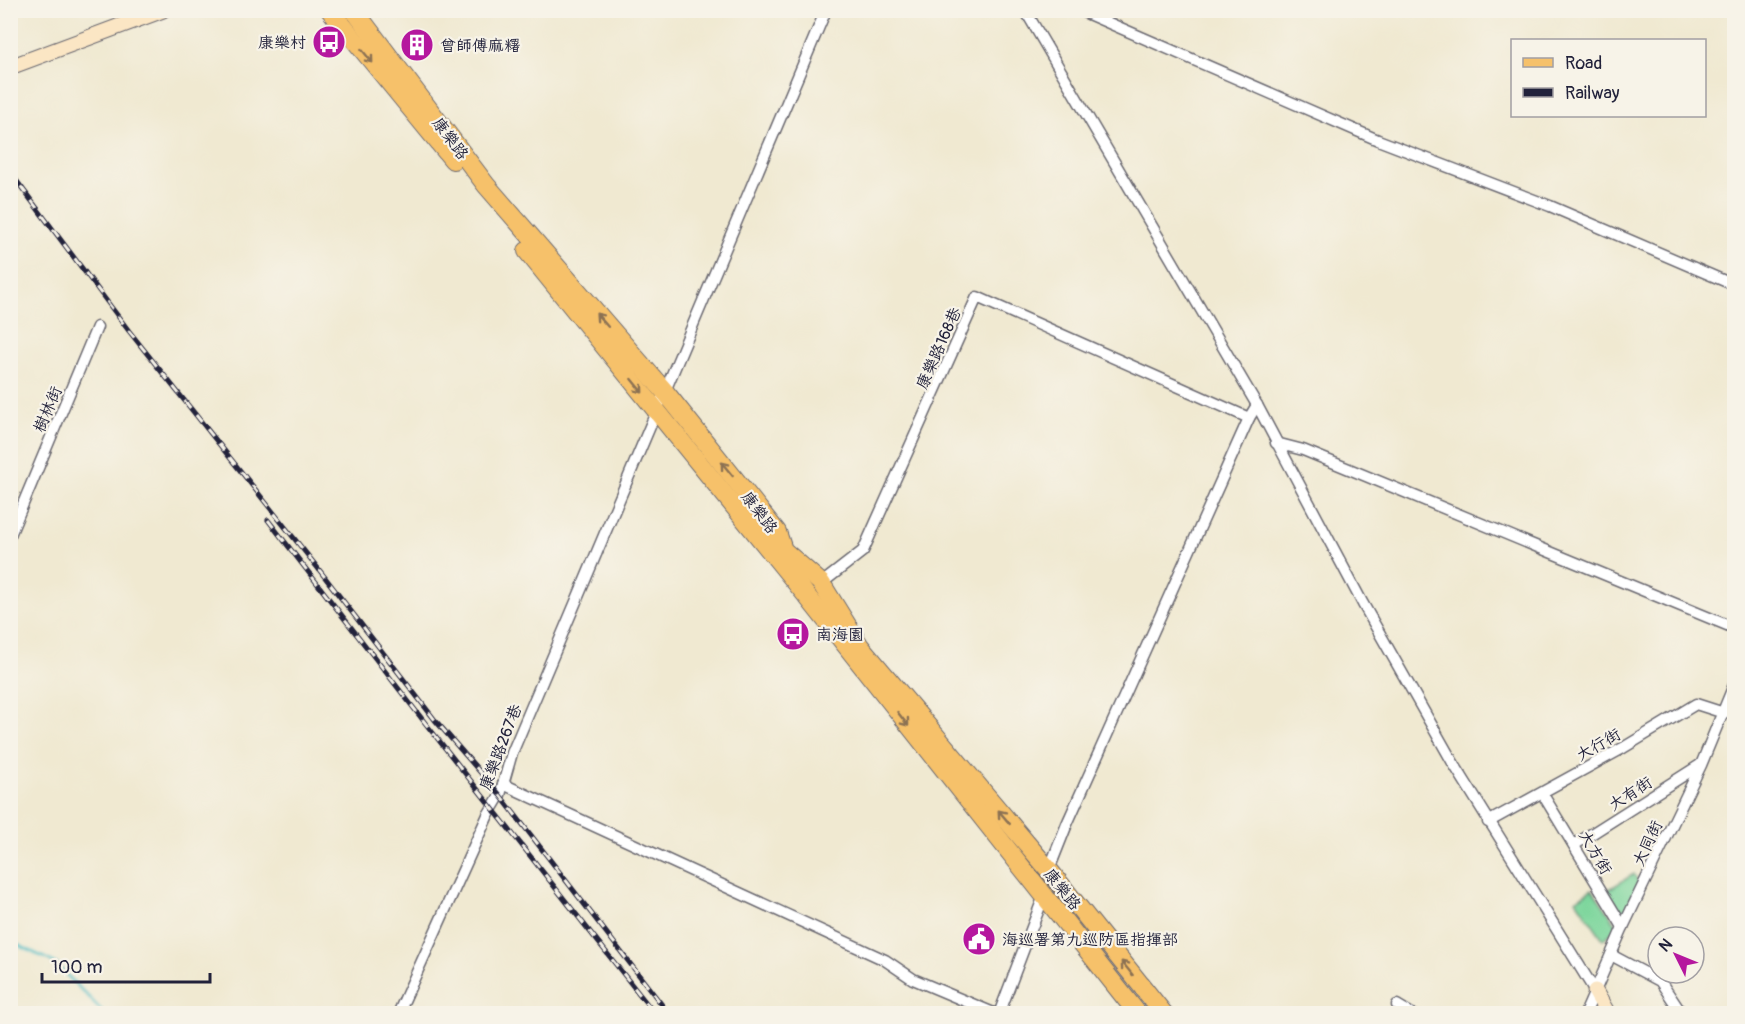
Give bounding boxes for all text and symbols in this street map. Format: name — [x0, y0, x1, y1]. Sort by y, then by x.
bus stop icon: 康樂村 — [311, 24, 347, 60]
building icon: 曾師傅麻糬 — [399, 27, 435, 63]
place label: 康樂村 — [258, 33, 306, 53]
place label: 曾師傅麻糬 — [440, 36, 521, 56]
legend — [1511, 39, 1706, 117]
one-way arrow — [361, 48, 374, 64]
text: Road — [1565, 52, 1602, 75]
text: Railway — [1565, 82, 1620, 105]
street label: 康樂路 — [428, 113, 473, 164]
street label: 康樂路168巷 — [912, 304, 966, 393]
one-way arrow — [595, 313, 609, 328]
one-way arrow — [630, 378, 643, 394]
street label: 樹林街 — [29, 383, 67, 435]
one-way arrow — [721, 462, 734, 478]
street label: 康樂路 — [737, 487, 782, 538]
bus stop icon: 南海園 — [775, 616, 811, 652]
place label: 南海園 — [816, 625, 864, 645]
street label: 康樂路267巷 — [475, 702, 526, 793]
one-way arrow — [896, 710, 909, 726]
street label: 大行街 — [1573, 724, 1624, 766]
street label: 大有街 — [1605, 772, 1656, 815]
one-way arrow — [997, 810, 1011, 825]
street label: 大同街 — [1629, 817, 1667, 869]
street label: 大方街 — [1574, 827, 1616, 878]
street label: 康樂路 — [1039, 865, 1085, 915]
public building icon: 海巡署第九巡防區指揮部 — [961, 921, 997, 957]
north arrow — [1646, 925, 1706, 985]
place label: 海巡署第九巡防區指揮部 — [1002, 930, 1178, 950]
text: N — [1655, 935, 1677, 956]
scale bar — [42, 946, 210, 984]
text: 100 m — [51, 956, 103, 979]
one-way arrow — [1121, 960, 1134, 976]

